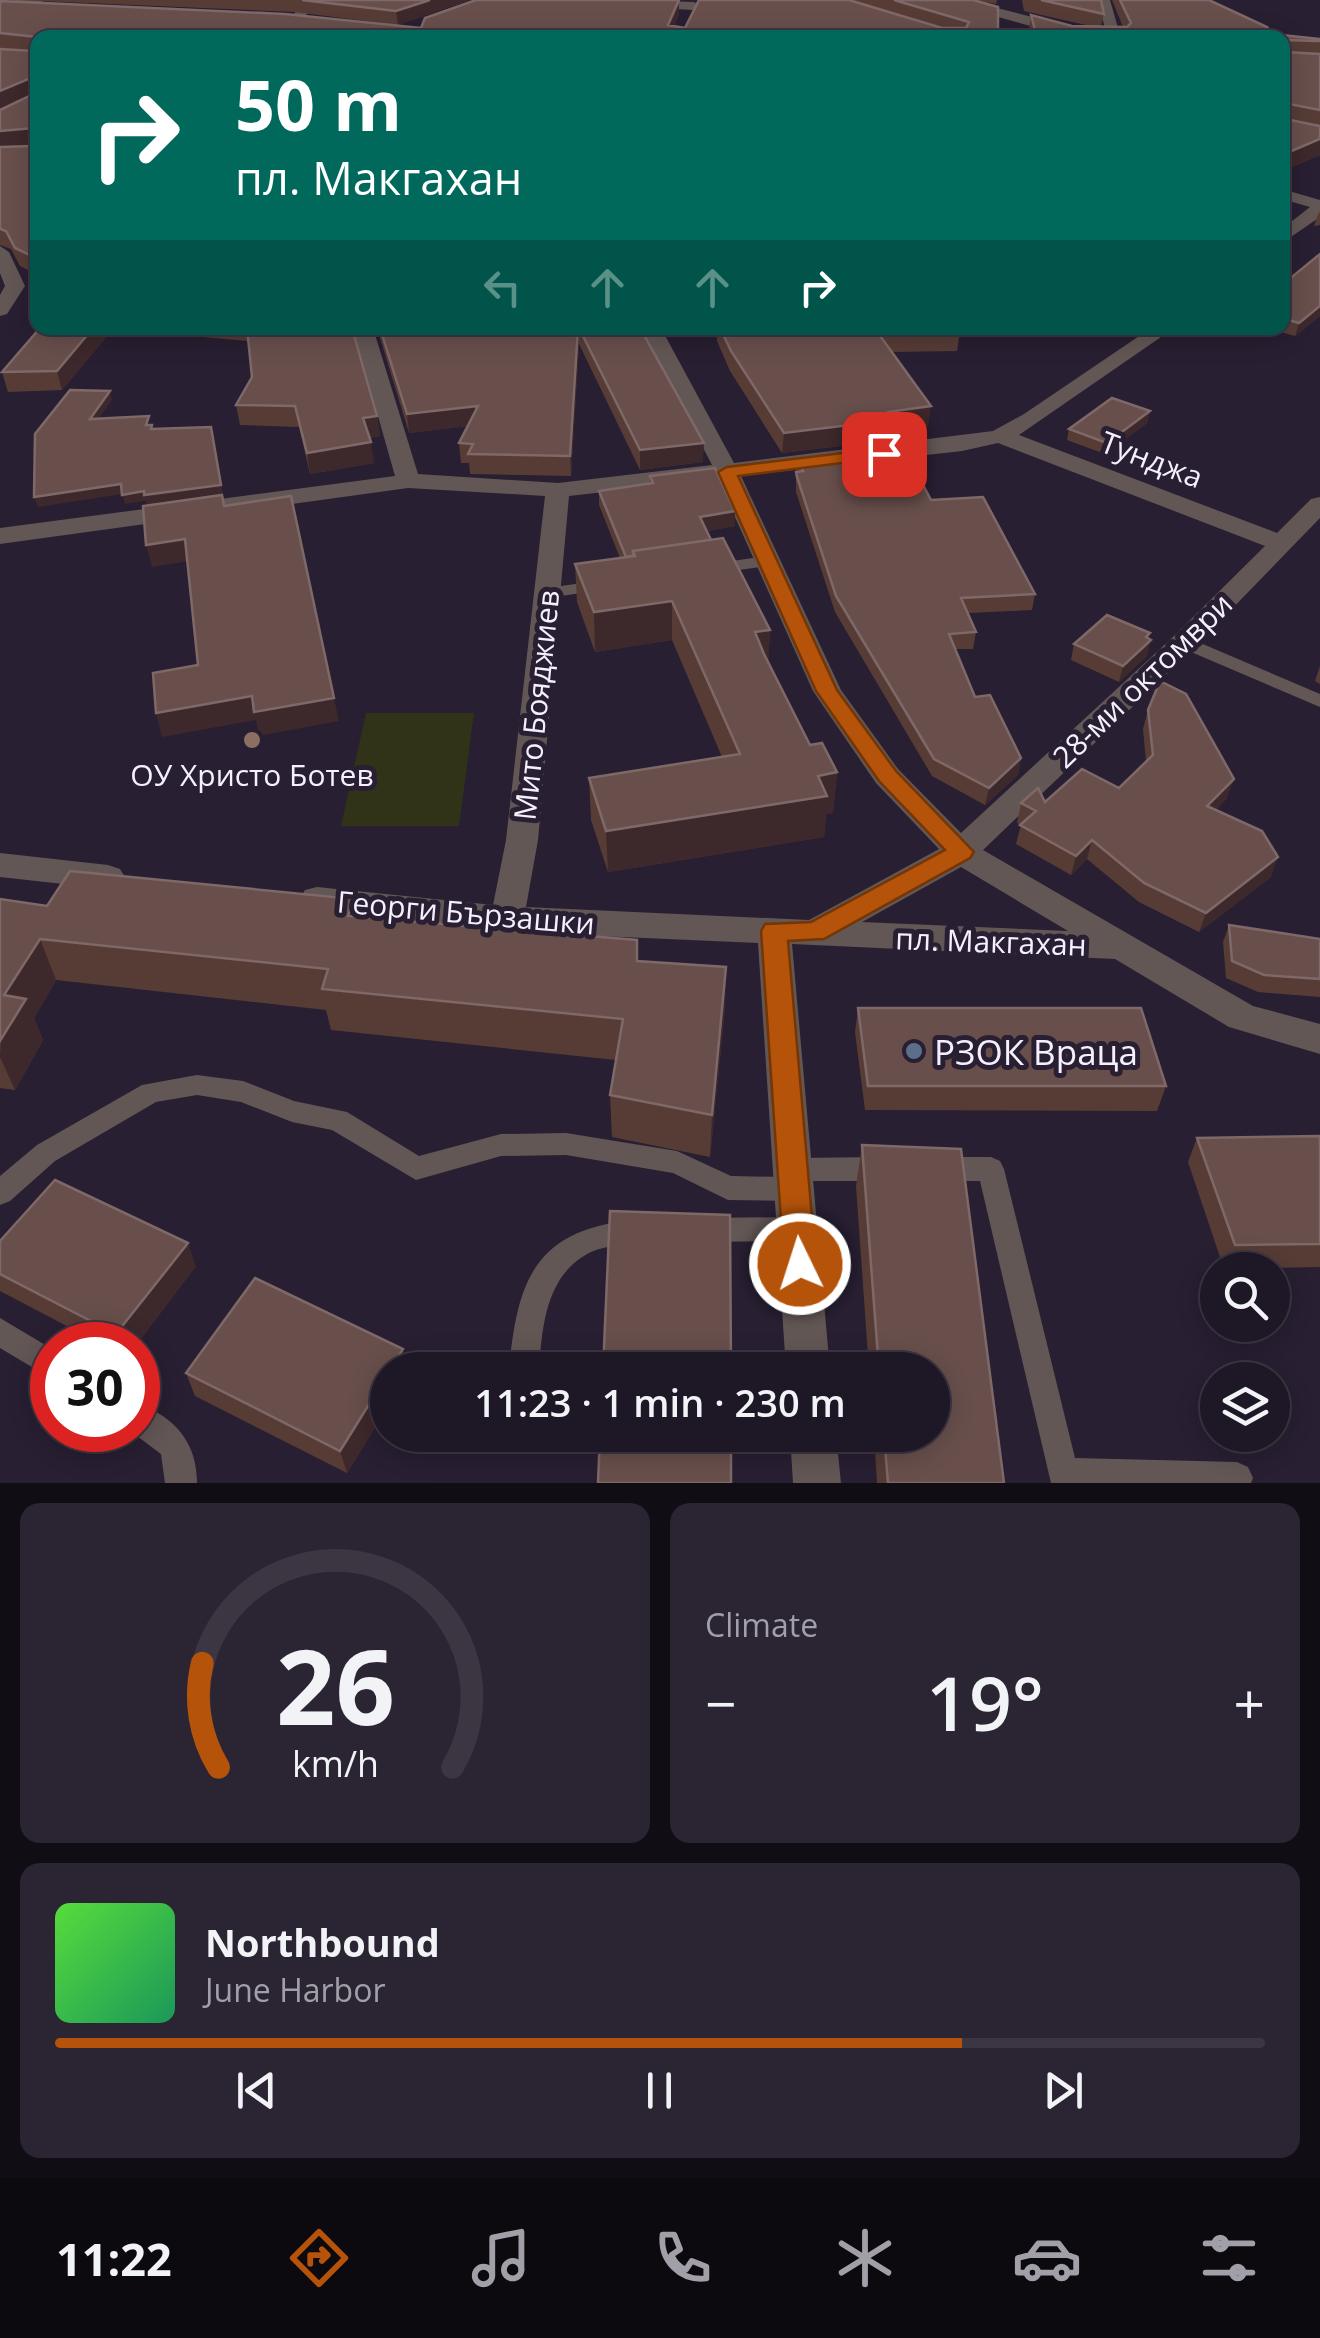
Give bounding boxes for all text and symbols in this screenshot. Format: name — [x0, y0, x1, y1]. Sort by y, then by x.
text: 50 m — [235, 56, 402, 152]
icon: right — [70, 70, 200, 200]
text: пл. Макгахан — [235, 147, 522, 208]
icon: left — [475, 260, 530, 315]
icon: ahead — [580, 260, 635, 315]
icon: ahead — [685, 260, 740, 315]
icon: right — [790, 260, 845, 315]
pin — [842, 412, 927, 497]
street label: Тунджа — [1095, 421, 1209, 497]
icon: arrive — [857, 427, 912, 482]
street label: 28-ми октомври — [1043, 584, 1241, 776]
street label: Мито Бояджиев — [504, 588, 568, 822]
marker: ОУ Христо Ботев — [241, 729, 263, 751]
place label: ОУ Христо Ботев — [130, 754, 374, 795]
street label: Георги Бързашки — [336, 880, 596, 944]
street label: пл. Макгахан — [895, 917, 1087, 965]
place label: РЗОК Враца — [934, 1028, 1138, 1075]
marker: РЗОК Враца — [903, 1040, 925, 1062]
position arrow — [748, 1212, 852, 1316]
map controls — [1200, 1252, 1290, 1452]
button: search — [1200, 1252, 1290, 1342]
speed limit sign: 30 — [30, 1322, 160, 1452]
button: layers — [1200, 1362, 1290, 1452]
text: 11:23 · 1 min · 230 m — [474, 1376, 846, 1428]
text: Climate — [705, 1603, 818, 1646]
text: 26 — [276, 1614, 394, 1755]
text: 19° — [926, 1651, 1044, 1753]
text: − — [705, 1665, 736, 1740]
text: + — [1234, 1665, 1265, 1740]
text: km/h — [292, 1739, 378, 1787]
text: Northbound — [205, 1916, 440, 1968]
text: June Harbor — [205, 1968, 385, 2011]
icon: previous — [229, 2063, 284, 2118]
icon: pause — [632, 2063, 687, 2118]
icon: next — [1036, 2063, 1091, 2118]
icon: directions — [284, 2223, 354, 2293]
icon: music — [466, 2223, 536, 2293]
icon: phone — [648, 2223, 718, 2293]
icon: climate — [830, 2223, 900, 2293]
icon: car — [1012, 2223, 1082, 2293]
icon: filters — [1194, 2223, 1264, 2293]
text: 11:22 — [56, 2228, 172, 2289]

